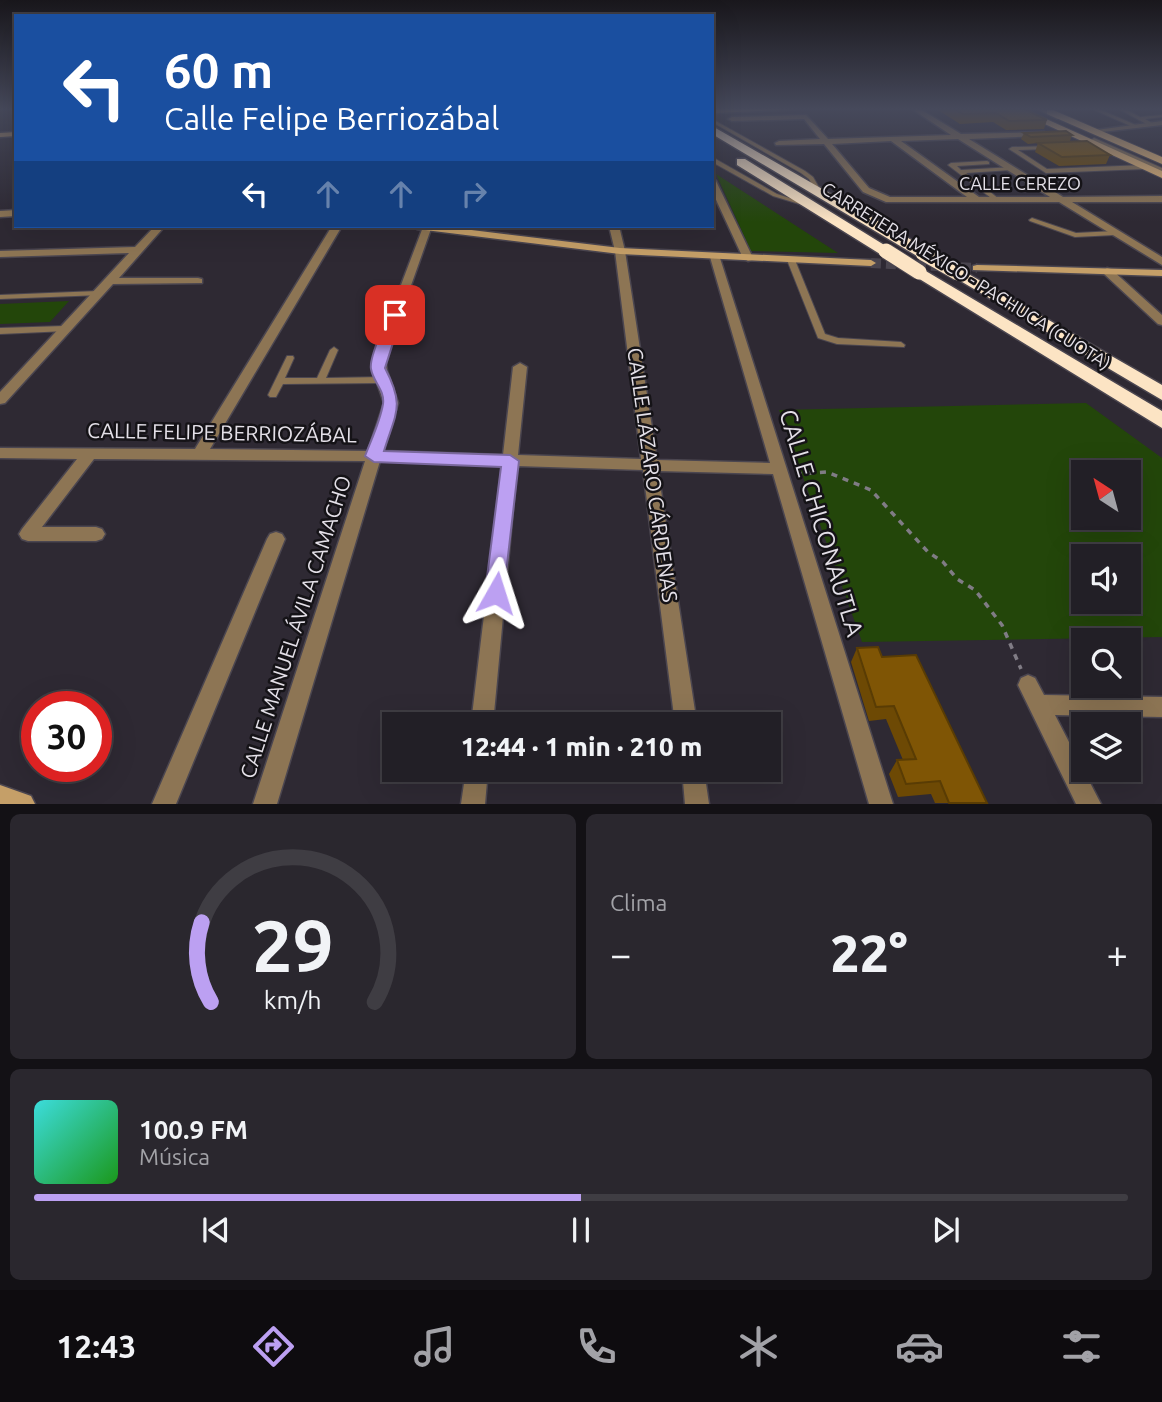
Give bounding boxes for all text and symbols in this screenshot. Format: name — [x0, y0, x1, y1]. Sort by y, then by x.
icon: left — [49, 42, 140, 133]
text: 60 m — [164, 42, 273, 97]
text: Calle Felipe Berriozábal — [164, 100, 499, 136]
street label: CALLE CEREZO — [959, 173, 1081, 193]
icon: left — [236, 175, 274, 213]
icon: ahead — [309, 175, 347, 213]
icon: ahead — [382, 175, 420, 213]
icon: right — [455, 175, 493, 213]
street label: CARRETERA MÉXICO - PACHUCA (CUOTA) — [818, 177, 1115, 374]
pin — [365, 285, 425, 345]
icon: arrive — [376, 296, 414, 334]
street label: CALLE LÁZARO CÁRDENAS — [623, 346, 683, 604]
street label: CALLE CHICONAUTLA — [774, 406, 869, 640]
street label: CALLE FELIPE BERRIOZÁBAL — [87, 418, 357, 446]
north arrow — [1071, 460, 1141, 530]
map controls — [1071, 460, 1141, 782]
street label: CALLE MANUEL ÁVILA CAMACHO — [235, 472, 355, 781]
button: sound — [1071, 544, 1141, 614]
position arrow — [459, 556, 533, 630]
button: search — [1071, 628, 1141, 698]
speed limit sign: 30 — [21, 691, 112, 782]
button: layers — [1071, 712, 1141, 782]
text: 12:44 · 1 min · 210 m — [461, 732, 702, 761]
text: Clima — [610, 890, 667, 915]
text: 29 — [252, 905, 334, 987]
text: 22° — [830, 924, 908, 982]
text: − — [610, 933, 631, 975]
text: + — [1107, 933, 1128, 975]
text: km/h — [264, 986, 322, 1014]
text: 100.9 FM — [139, 1115, 248, 1144]
text: Música — [139, 1144, 210, 1169]
icon: previous — [197, 1211, 235, 1249]
icon: pause — [562, 1211, 600, 1249]
icon: next — [927, 1211, 965, 1249]
icon: directions — [249, 1322, 298, 1371]
icon: music — [410, 1322, 459, 1371]
icon: phone — [572, 1322, 621, 1371]
icon: climate — [734, 1322, 783, 1371]
icon: car — [895, 1322, 944, 1371]
icon: filters — [1057, 1322, 1106, 1371]
text: 12:43 — [56, 1328, 136, 1364]

